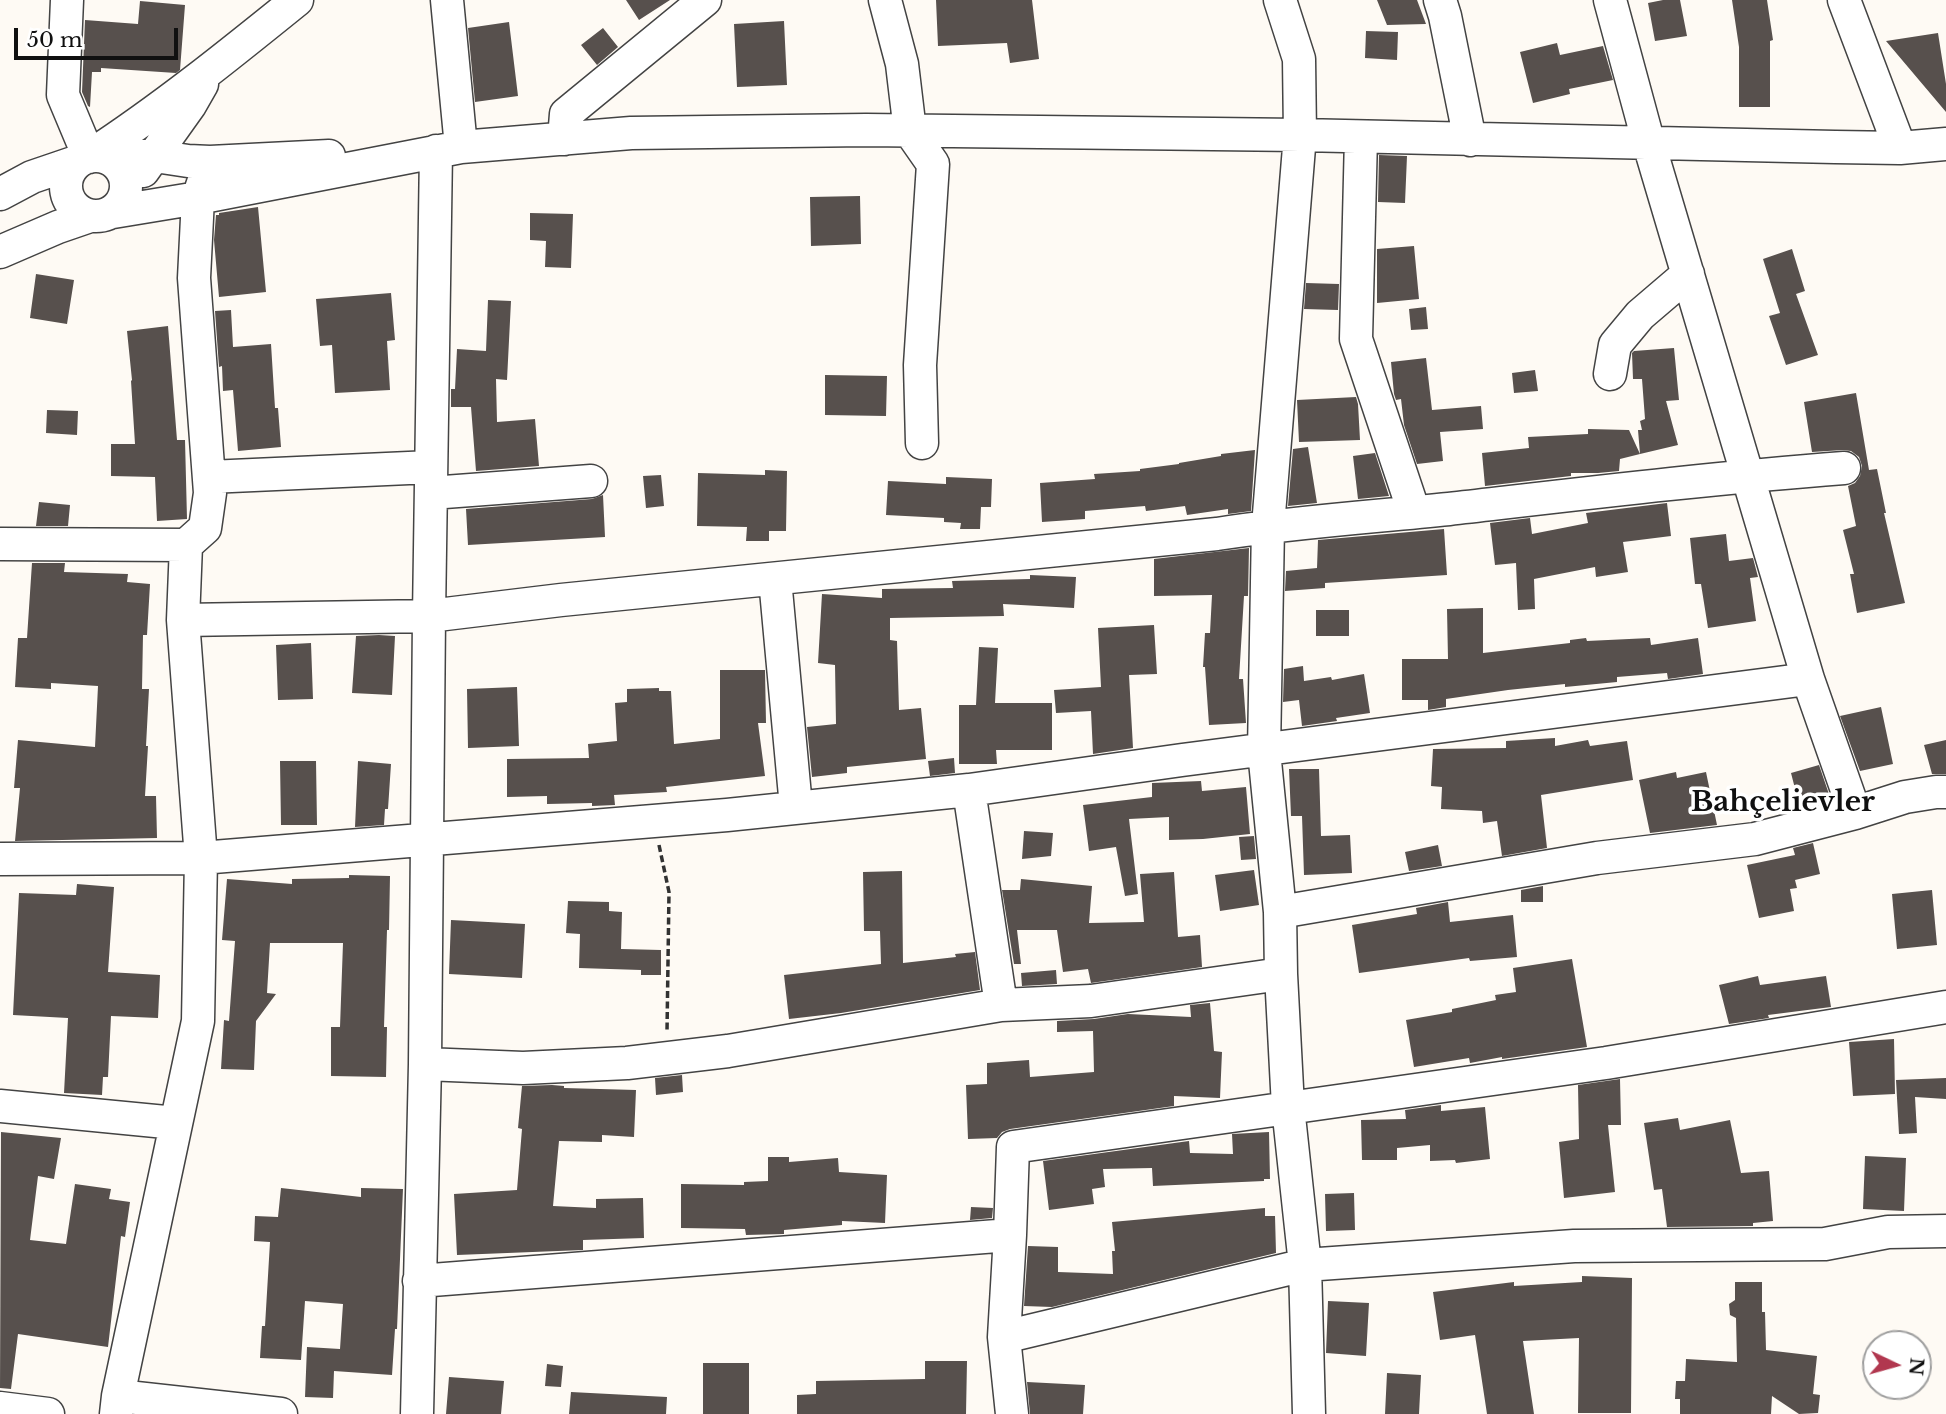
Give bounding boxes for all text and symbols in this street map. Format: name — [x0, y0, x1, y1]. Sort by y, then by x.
scale bar — [18, 14, 182, 58]
text: 50 m — [27, 27, 82, 53]
district label: Bahçelievler — [1691, 786, 1875, 820]
north arrow — [1862, 1330, 1932, 1400]
text: N — [1904, 1357, 1929, 1377]

